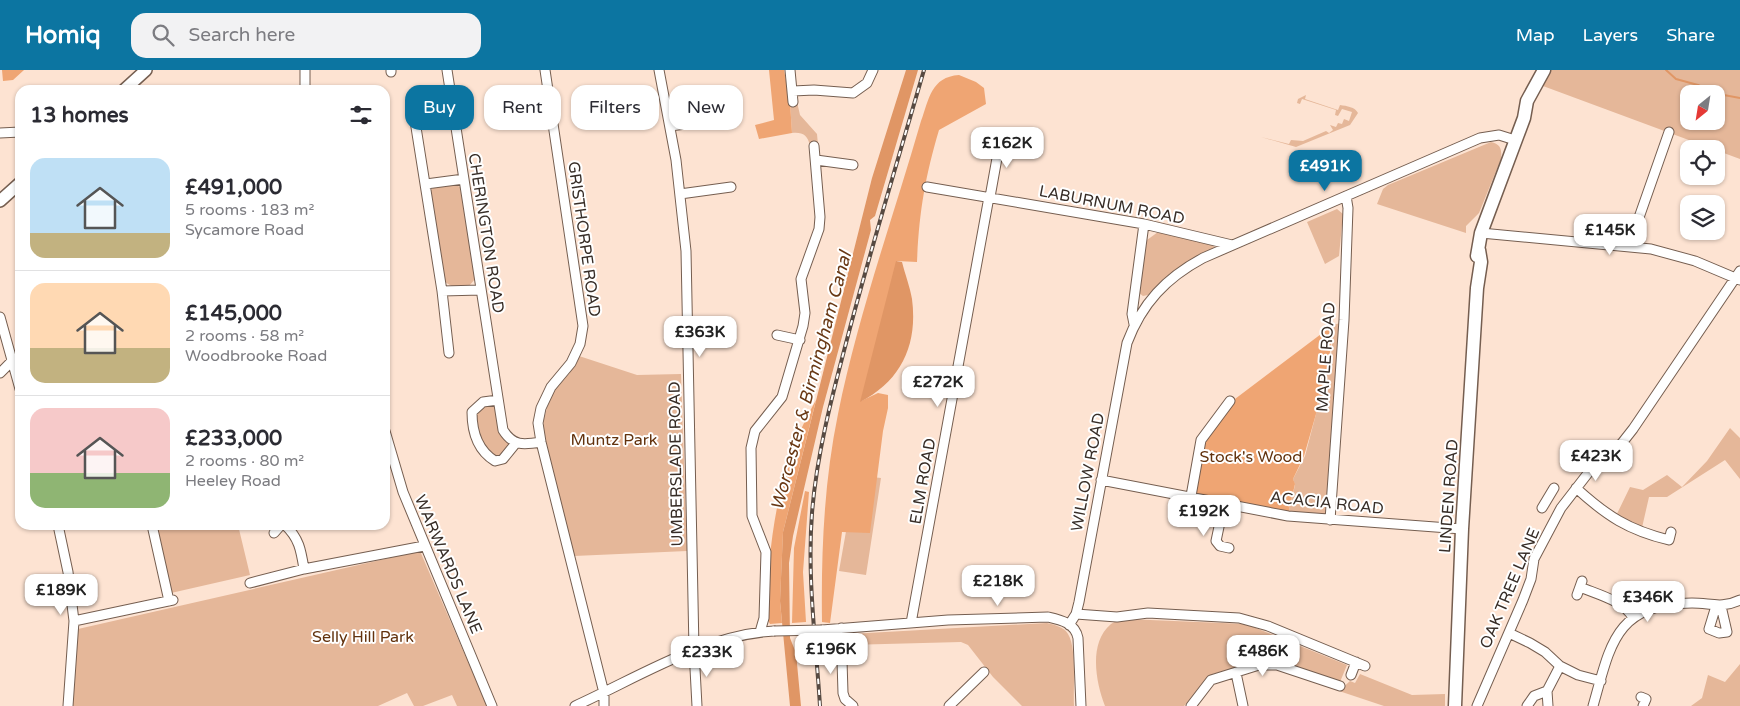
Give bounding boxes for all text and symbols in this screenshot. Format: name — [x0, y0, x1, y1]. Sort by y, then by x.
search box — [131, 13, 481, 58]
text: Homiq — [25, 21, 101, 50]
icon: search — [149, 21, 177, 49]
text: Search here — [189, 24, 295, 46]
text: Map — [1516, 24, 1555, 46]
text: Layers — [1583, 24, 1638, 46]
text: Share — [1666, 24, 1715, 46]
chip: Buy — [405, 85, 474, 130]
chip: Rent — [484, 85, 561, 130]
chip: Filters — [571, 85, 659, 130]
chip: New — [669, 85, 743, 130]
north arrow — [1680, 85, 1725, 130]
map controls — [1680, 85, 1725, 240]
icon: filters — [347, 101, 375, 129]
text: 13 homes — [30, 103, 129, 128]
pin: £162K — [972, 126, 1042, 169]
text: £162K — [982, 133, 1032, 153]
button: locate — [1680, 140, 1725, 185]
pin: £491K — [1290, 150, 1360, 192]
street label: CHERINGTON ROAD — [463, 152, 509, 315]
text: £491K — [1300, 156, 1350, 176]
street label: GRISTHORPE ROAD — [563, 160, 605, 318]
text: £491,000 — [185, 175, 282, 200]
icon: home — [70, 178, 130, 238]
street label: LABURNUM ROAD — [1037, 181, 1186, 229]
button: layers — [1680, 195, 1725, 240]
text: 5 rooms · 183 m² — [185, 200, 314, 220]
pin: £145K — [1575, 214, 1645, 256]
text: Sycamore Road — [185, 220, 304, 240]
text: £145K — [1585, 220, 1635, 240]
water label: Worcester & Birmingham Canal — [766, 247, 857, 513]
text: £145,000 — [185, 301, 282, 326]
street label: MAPLE ROAD — [1312, 302, 1340, 413]
icon: home — [70, 303, 130, 363]
pin: £363K — [665, 316, 735, 358]
text: £363K — [675, 322, 725, 342]
text: 2 rooms · 58 m² — [185, 326, 304, 346]
text: Woodbrooke Road — [185, 346, 327, 366]
pin: £272K — [903, 366, 973, 408]
text: £272K — [913, 372, 963, 392]
street label: UMBERSLADE ROAD — [665, 381, 687, 547]
street label: WILLOW ROAD — [1067, 411, 1109, 533]
text: £233,000 — [185, 426, 282, 451]
icon: home — [70, 428, 130, 488]
park label: Muntz Park — [571, 430, 658, 450]
street label: ELM ROAD — [906, 437, 940, 526]
street label: LINDEN ROAD — [1435, 439, 1463, 554]
pin: £423K — [1561, 440, 1631, 482]
text: £423K — [1571, 446, 1621, 466]
park label: Stock's Wood — [1200, 447, 1302, 467]
text: 2 rooms · 80 m² — [185, 451, 304, 471]
text: Heeley Road — [185, 471, 281, 491]
street label: ACACIA ROAD — [1269, 487, 1385, 519]
street label: WARWARDS LANE — [410, 492, 486, 637]
pin: £192K — [1169, 494, 1239, 537]
text: £192K — [1179, 501, 1229, 521]
street label: OAK TREE LANE — [1475, 525, 1544, 652]
pin: £218K — [963, 564, 1033, 607]
text: £218K — [973, 571, 1023, 591]
pin: £189K — [26, 574, 96, 616]
text: £189K — [36, 580, 86, 600]
pin: £346K — [1613, 580, 1683, 623]
text: £346K — [1623, 587, 1673, 607]
park label: Selly Hill Park — [312, 627, 414, 647]
pin: £196K — [796, 632, 866, 675]
pin: £486K — [1228, 634, 1298, 677]
pin: £233K — [672, 636, 742, 678]
text: £196K — [806, 639, 856, 659]
text: £486K — [1238, 641, 1288, 661]
text: £233K — [682, 642, 732, 662]

